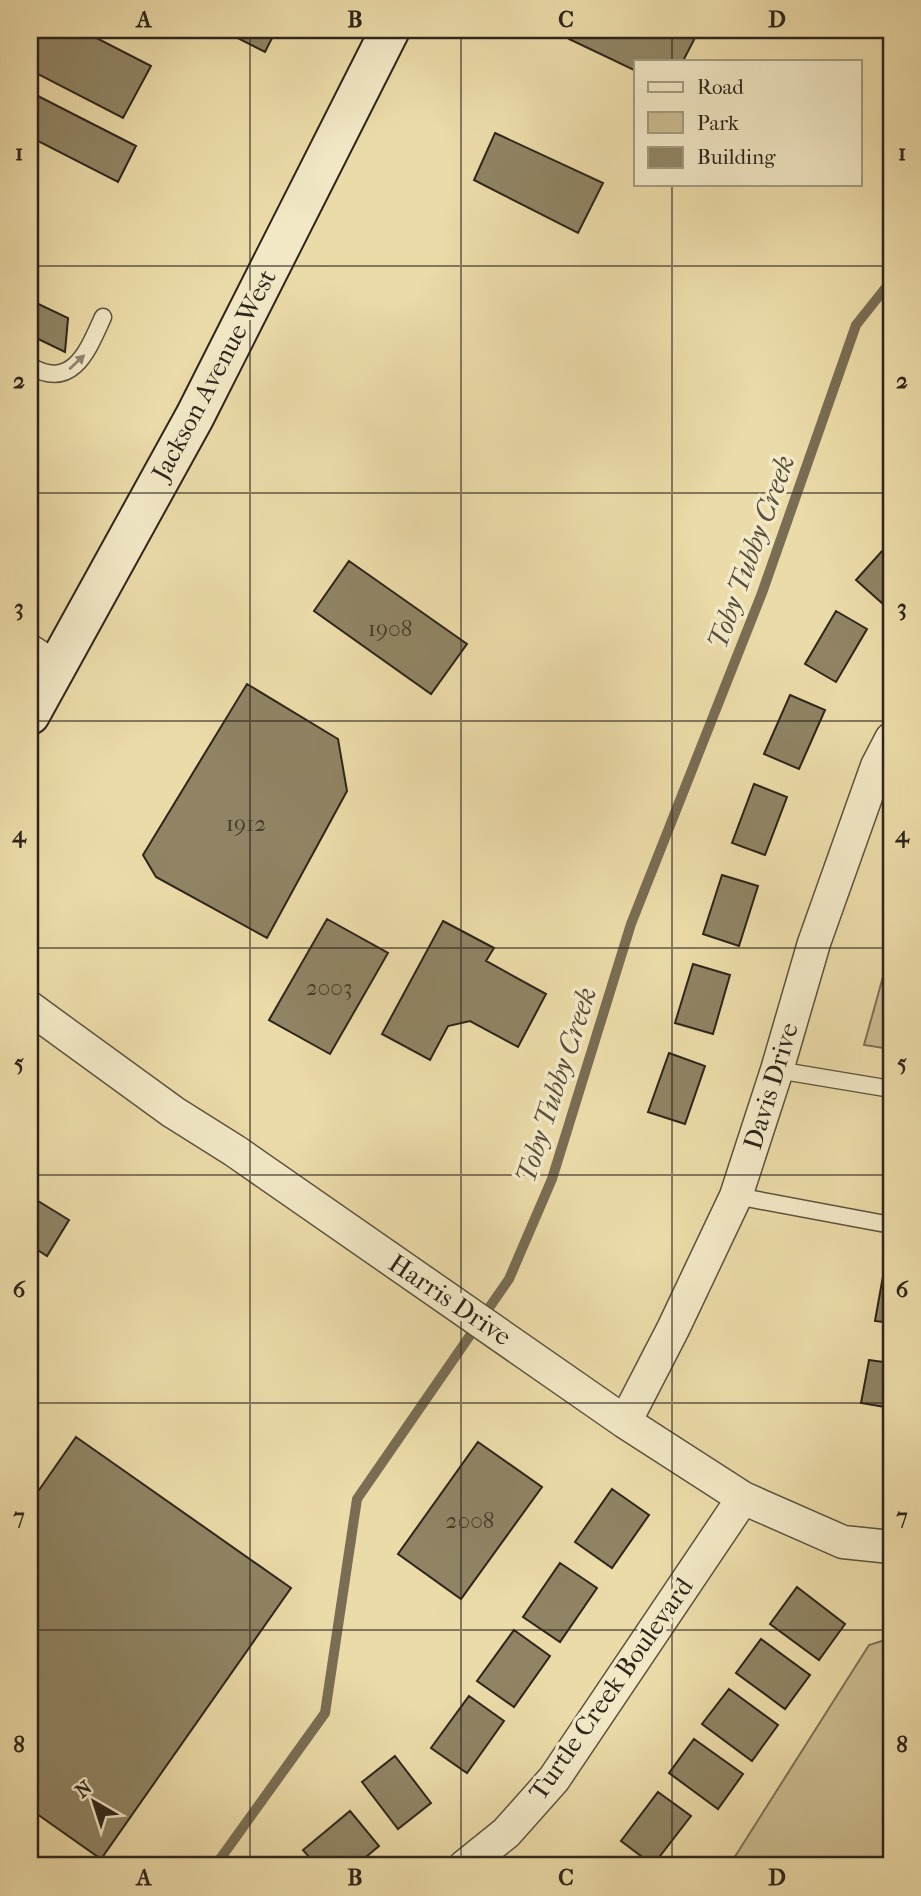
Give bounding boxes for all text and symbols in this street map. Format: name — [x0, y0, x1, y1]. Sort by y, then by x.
text: A — [135, 6, 153, 33]
text: B — [348, 6, 363, 33]
text: C — [558, 6, 574, 33]
text: D — [768, 6, 786, 33]
legend — [634, 60, 862, 186]
text: Road — [697, 75, 744, 99]
text: Park — [697, 111, 739, 135]
text: 1 — [15, 139, 23, 166]
text: 1 — [898, 139, 906, 166]
text: Building — [697, 145, 776, 169]
street label: Jackson Avenue West — [144, 264, 283, 487]
one-way arrow — [68, 354, 86, 370]
text: 2 — [13, 367, 25, 394]
text: 2 — [896, 367, 908, 394]
water label: Toby Tubby Creek — [701, 451, 801, 653]
text: 3 — [14, 594, 24, 621]
text: 3 — [897, 594, 907, 621]
house number: 1908 — [368, 615, 412, 642]
house number: 1912 — [226, 810, 266, 837]
text: 4 — [11, 821, 27, 848]
text: 4 — [894, 821, 910, 848]
house number: 2003 — [306, 974, 352, 1001]
water label: Toby Tubby Creek — [509, 983, 603, 1187]
street label: Davis Drive — [737, 1019, 805, 1153]
text: 5 — [14, 1049, 24, 1076]
text: 5 — [897, 1049, 907, 1076]
street label: Harris Drive — [383, 1248, 517, 1352]
text: 6 — [13, 1276, 26, 1303]
text: 6 — [896, 1276, 909, 1303]
text: 7 — [12, 1503, 25, 1530]
text: 7 — [895, 1503, 908, 1530]
house number: 2008 — [446, 1507, 494, 1534]
street label: Turtle Creek Boulevard — [523, 1571, 700, 1806]
text: 8 — [13, 1731, 25, 1758]
text: 8 — [896, 1731, 908, 1758]
north arrow — [60, 1766, 130, 1836]
text: N — [71, 1776, 97, 1803]
text: A — [135, 1864, 153, 1891]
text: B — [348, 1864, 363, 1891]
text: C — [558, 1864, 574, 1891]
text: D — [768, 1864, 786, 1891]

